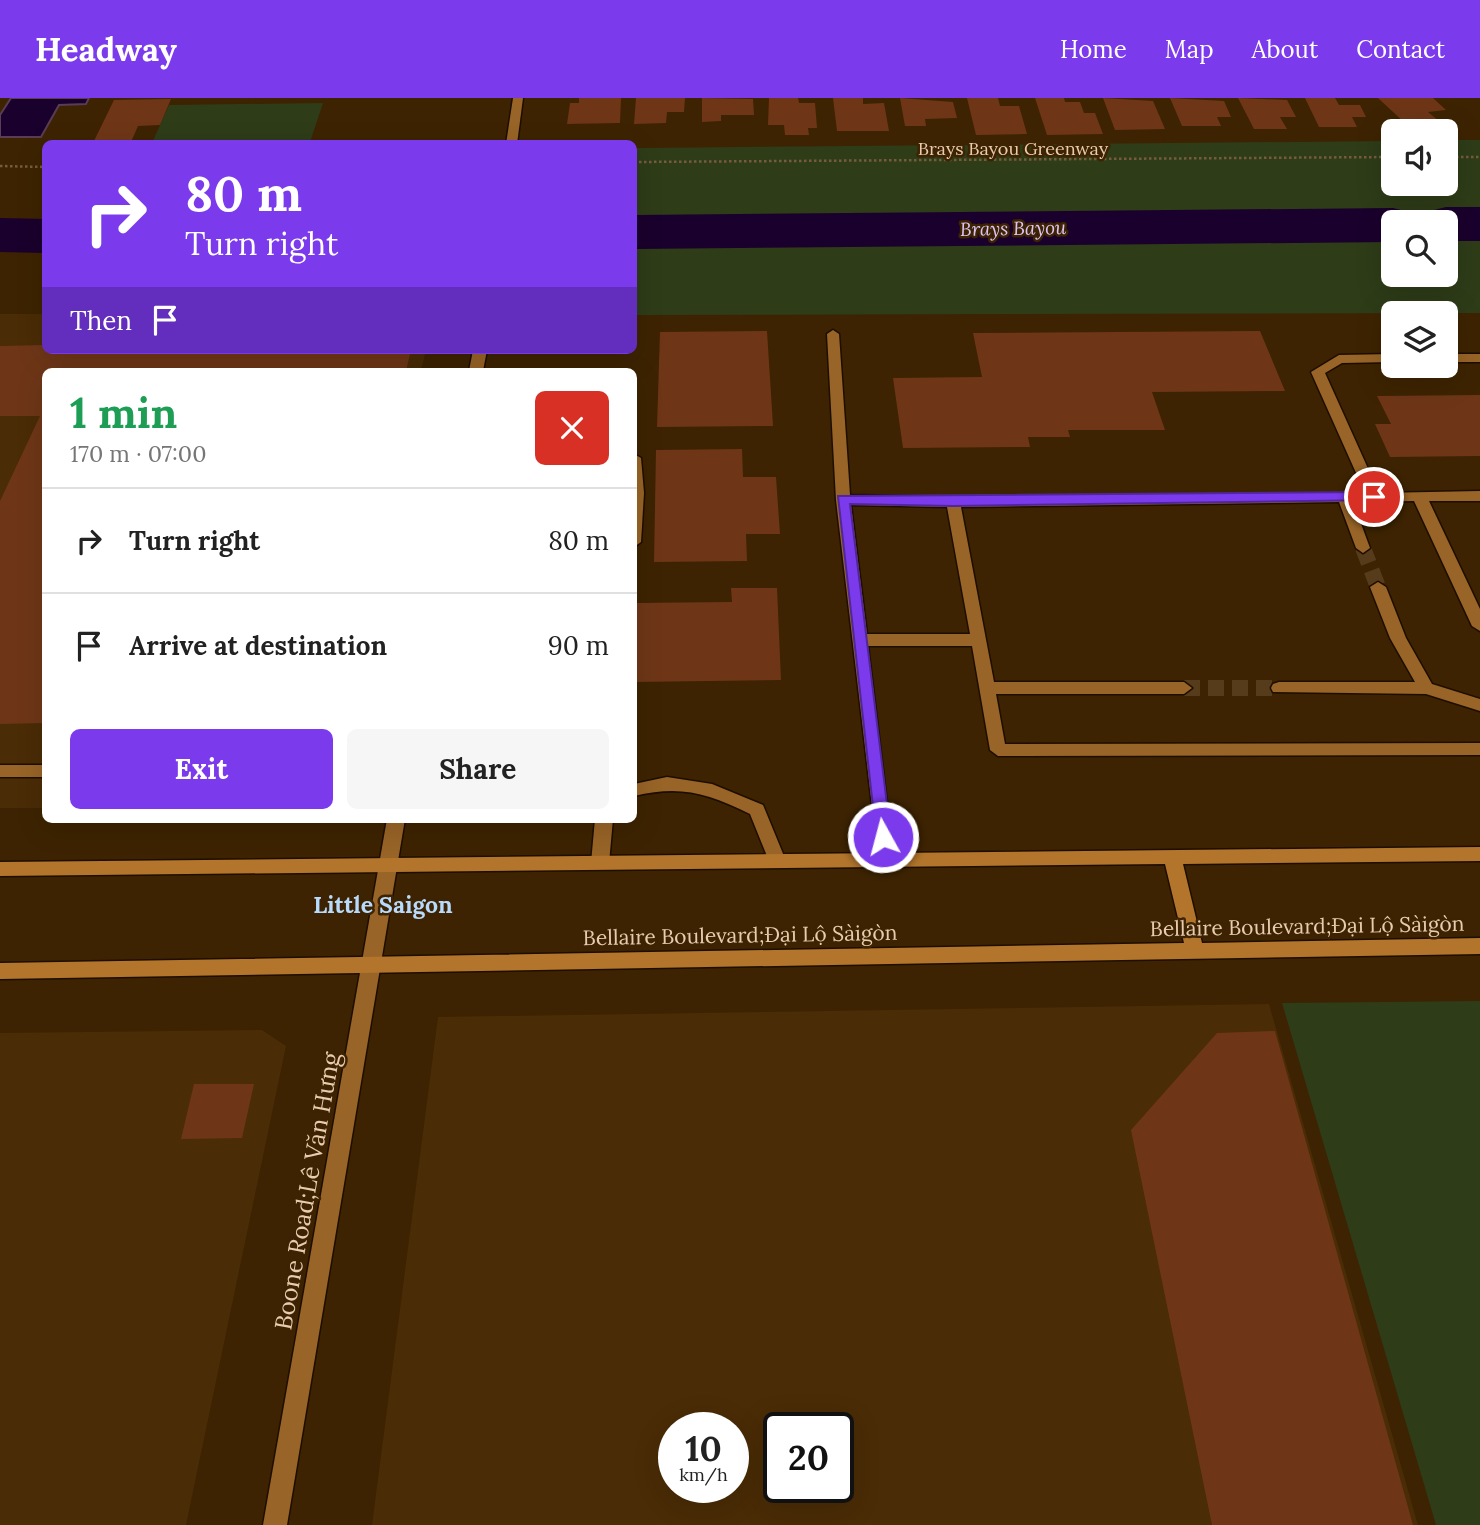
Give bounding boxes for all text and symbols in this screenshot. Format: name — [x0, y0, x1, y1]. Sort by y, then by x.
text: Headway — [35, 28, 177, 70]
text: Home — [1060, 34, 1127, 65]
text: Map — [1165, 34, 1214, 65]
text: About — [1252, 34, 1318, 65]
text: Contact — [1356, 34, 1445, 65]
map controls — [1381, 119, 1458, 378]
button: sound — [1381, 119, 1458, 196]
street label: Brays Bayou Greenway — [918, 137, 1109, 160]
text: 80 m — [185, 162, 302, 224]
icon: right — [70, 168, 161, 259]
button: search — [1381, 210, 1458, 287]
water label: Brays Bayou — [960, 215, 1067, 241]
text: Turn right — [185, 223, 338, 264]
icon: arrive — [146, 301, 184, 339]
button: layers — [1381, 301, 1458, 378]
text: Then — [70, 304, 132, 337]
text: 1 min — [70, 386, 177, 440]
button: close — [535, 391, 609, 465]
text: 170 m · 07:00 — [70, 439, 206, 468]
pin — [1344, 467, 1404, 527]
icon: arrive — [1355, 478, 1393, 516]
icon: right — [70, 522, 108, 560]
text: Turn right — [129, 524, 260, 557]
text: 80 m — [548, 524, 609, 557]
icon: arrive — [70, 627, 108, 665]
text: Arrive at destination — [129, 629, 387, 662]
text: 90 m — [548, 629, 609, 662]
button: Exit — [70, 729, 333, 809]
button: Share — [347, 729, 609, 809]
position arrow — [846, 800, 920, 874]
district label: Little Saigon — [313, 890, 453, 919]
street label: Bellaire Boulevard;Đại Lộ Sàigòn — [1149, 910, 1465, 942]
street label: Bellaire Boulevard;Đại Lộ Sàigòn — [582, 919, 898, 951]
street label: Boone Road;Lê Văn Hưng — [267, 1049, 347, 1332]
speed limit sign: 20 — [763, 1412, 854, 1503]
text: 10 — [685, 1426, 722, 1471]
text: km/h — [679, 1463, 728, 1486]

